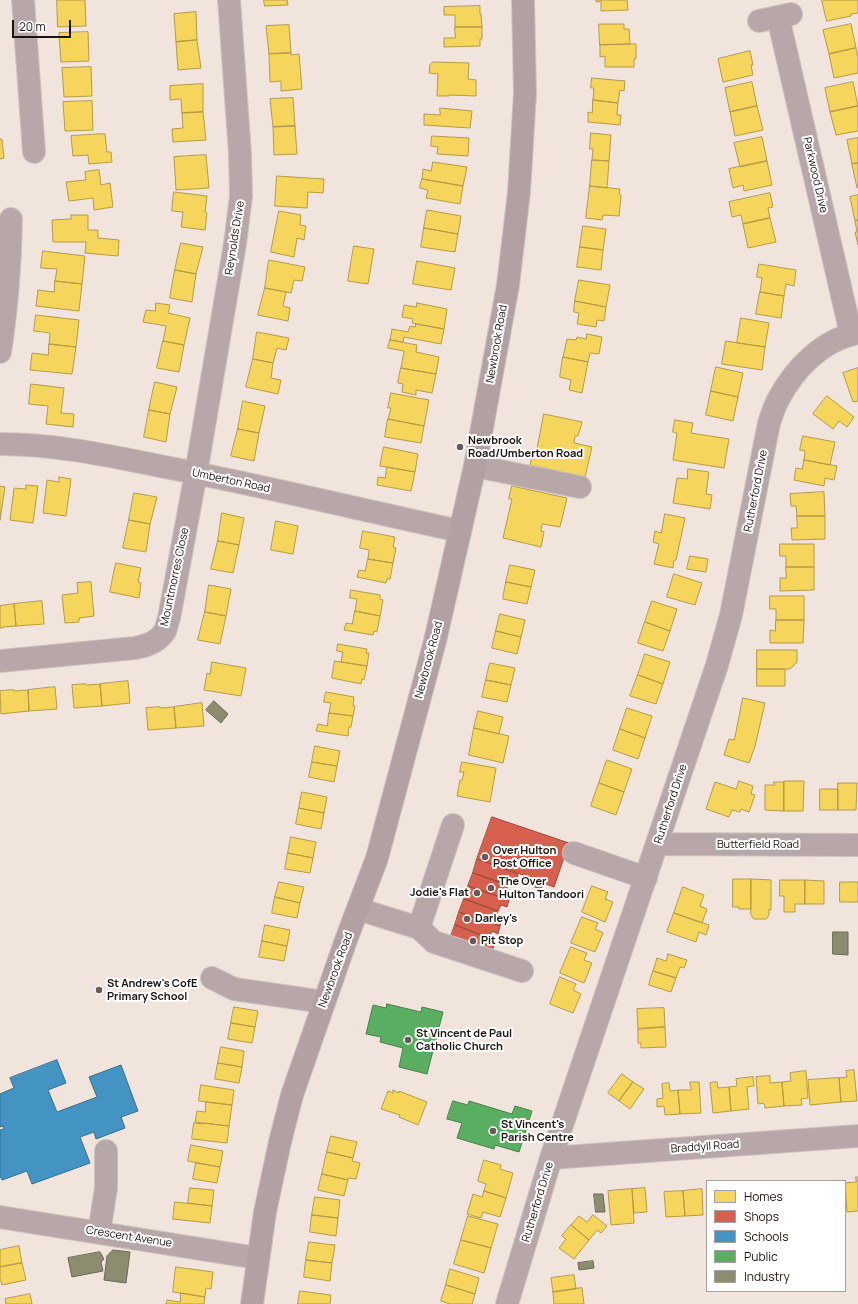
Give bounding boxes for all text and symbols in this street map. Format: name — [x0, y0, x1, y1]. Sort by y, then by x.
scale bar — [14, 12, 73, 38]
text: 20 m — [19, 18, 46, 35]
street label: Parkwood Drive — [800, 136, 830, 214]
street label: Reynolds Drive — [223, 200, 247, 276]
street label: Newbrook Road — [484, 304, 510, 384]
place label: Newbrook Road/Umberton Road — [468, 434, 583, 460]
marker: Newbrook Road/Umberton Road — [455, 442, 465, 452]
street label: Rutherford Drive — [742, 449, 770, 533]
street label: Umberton Road — [191, 466, 271, 496]
street label: Mountmorres Close — [158, 527, 192, 627]
street label: Newbrook Road — [412, 620, 446, 700]
street label: Rutherford Drive — [652, 762, 690, 846]
street label: Butterfield Road — [717, 838, 799, 852]
place label: Over Hulton Post Office — [493, 844, 556, 870]
marker: Over Hulton Post Office — [480, 852, 490, 862]
place label: The Over Hulton Tandoori — [499, 875, 584, 901]
marker: The Over Hulton Tandoori — [486, 883, 496, 893]
place label: Jodie's Flat — [410, 886, 469, 900]
marker: Jodie's Flat — [472, 888, 482, 898]
place label: Darley's — [475, 912, 517, 926]
marker: Darley's — [462, 914, 472, 924]
street label: Newbrook Road — [316, 930, 356, 1010]
place label: Pit Stop — [481, 934, 523, 948]
marker: Pit Stop — [468, 936, 478, 946]
place label: St Andrew's CofE Primary School — [107, 977, 197, 1003]
marker: St Andrew's CofE Primary School — [94, 985, 104, 995]
place label: St Vincent de Paul Catholic Church — [416, 1027, 512, 1053]
marker: St Vincent de Paul Catholic Church — [403, 1035, 413, 1045]
place label: St Vincent's Parish Centre — [501, 1118, 574, 1144]
marker: St Vincent's Parish Centre — [488, 1126, 498, 1136]
street label: Braddyll Road — [670, 1138, 740, 1156]
street label: Rutherford Drive — [520, 1160, 556, 1244]
legend — [706, 1180, 846, 1292]
text: Homes — [744, 1188, 783, 1205]
text: Shops — [744, 1208, 779, 1225]
street label: Crescent Avenue — [85, 1224, 173, 1250]
text: Schools — [744, 1228, 788, 1245]
text: Public — [744, 1248, 778, 1265]
text: Industry — [744, 1268, 790, 1285]

